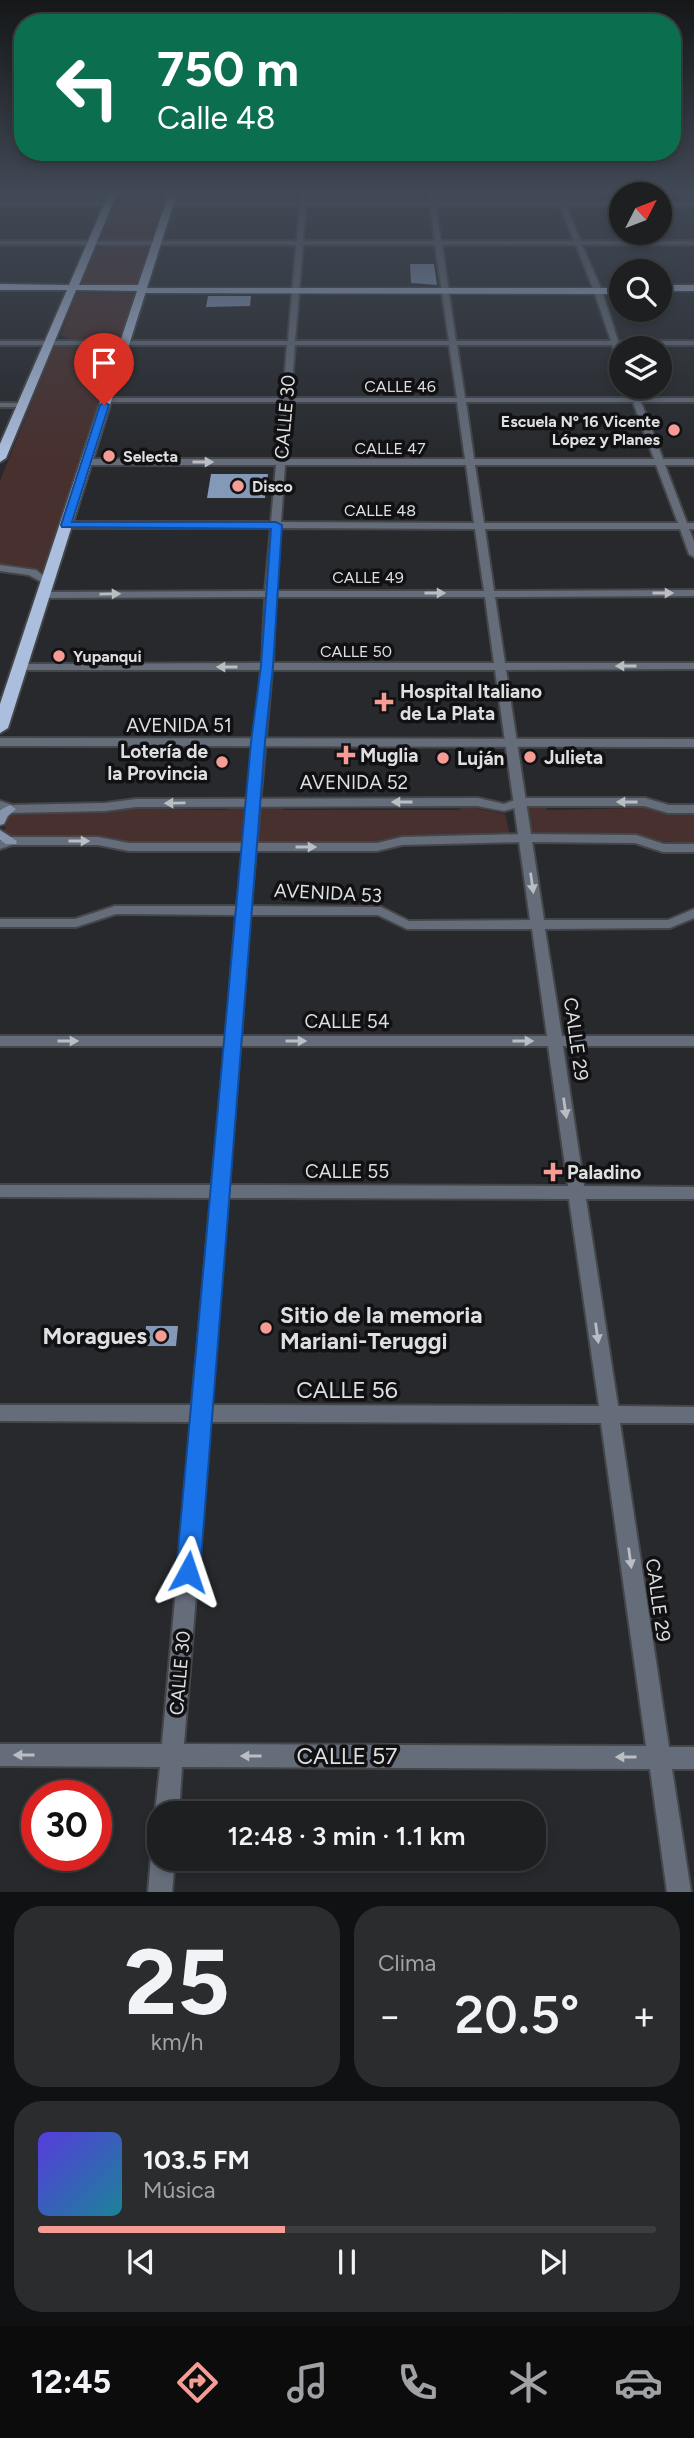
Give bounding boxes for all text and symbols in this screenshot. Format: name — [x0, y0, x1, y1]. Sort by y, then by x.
text: 750 m — [157, 39, 299, 98]
icon: left — [42, 42, 133, 133]
text: Calle 48 — [157, 99, 275, 137]
north arrow — [609, 182, 672, 245]
map controls — [609, 182, 672, 399]
button: search — [609, 259, 672, 322]
pin — [74, 333, 134, 405]
button: layers — [609, 336, 672, 399]
icon: arrive — [85, 344, 123, 382]
street label: CALLE 30 — [270, 374, 300, 460]
street label: CALLE 46 — [364, 377, 436, 396]
place label: Escuela Nº 16 Vicente López y Planes — [501, 412, 661, 449]
marker: Escuela Nº 16 Vicente López y Planes — [666, 422, 682, 438]
street label: CALLE 47 — [355, 439, 426, 458]
place label: Selecta — [123, 447, 178, 466]
marker: Selecta — [101, 448, 117, 464]
one-way arrow — [192, 456, 214, 468]
place label: Disco — [252, 477, 293, 496]
marker: Disco — [230, 478, 246, 494]
street label: CALLE 48 — [344, 501, 416, 520]
street label: CALLE 49 — [332, 568, 404, 587]
one-way arrow — [425, 587, 447, 599]
one-way arrow — [652, 587, 674, 599]
one-way arrow — [99, 588, 121, 600]
street label: CALLE 50 — [320, 642, 392, 661]
place label: Yupanqui — [73, 647, 142, 666]
marker: Yupanqui — [51, 648, 67, 664]
one-way arrow — [615, 660, 637, 672]
one-way arrow — [216, 661, 238, 672]
place label: Hospital Italiano de La Plata — [400, 680, 542, 725]
marker: Hospital Italiano de La Plata — [374, 692, 394, 712]
street label: AVENIDA 51 — [126, 714, 232, 737]
place label: Lotería de la Provincia — [108, 740, 208, 785]
place label: Muglia — [360, 744, 418, 767]
place label: Julieta — [544, 746, 603, 769]
marker: Muglia — [338, 747, 354, 763]
place label: Luján — [457, 747, 504, 770]
marker: Julieta — [522, 749, 538, 765]
marker: Luján — [435, 750, 451, 766]
marker: Lotería de la Provincia — [214, 754, 230, 770]
street label: AVENIDA 52 — [300, 771, 408, 794]
one-way arrow — [391, 796, 413, 808]
one-way arrow — [616, 796, 638, 808]
one-way arrow — [164, 797, 186, 808]
one-way arrow — [68, 835, 90, 847]
one-way arrow — [295, 841, 317, 853]
one-way arrow — [527, 872, 538, 894]
street label: AVENIDA 53 — [273, 879, 383, 907]
street label: CALLE 29 — [559, 996, 593, 1082]
street label: CALLE 54 — [305, 1010, 390, 1033]
one-way arrow — [57, 1035, 79, 1047]
one-way arrow — [285, 1035, 307, 1046]
one-way arrow — [512, 1035, 534, 1047]
one-way arrow — [559, 1097, 570, 1119]
street label: CALLE 55 — [305, 1160, 389, 1183]
place label: Paladino — [567, 1161, 641, 1184]
marker: Paladino — [545, 1164, 561, 1180]
place label: Sitio de la memoria Mariani-Teruggi — [280, 1301, 483, 1355]
marker: Sitio de la memoria Mariani-Teruggi — [258, 1320, 274, 1336]
place label: Moragues — [43, 1322, 147, 1350]
one-way arrow — [592, 1322, 603, 1344]
marker: Moragues — [153, 1328, 169, 1344]
street label: CALLE 56 — [296, 1376, 398, 1404]
position arrow — [151, 1535, 225, 1609]
one-way arrow — [625, 1547, 636, 1569]
street label: CALLE 29 — [641, 1557, 675, 1643]
street label: CALLE 30 — [165, 1630, 195, 1716]
street label: CALLE 57 — [297, 1742, 397, 1770]
one-way arrow — [13, 1749, 35, 1761]
one-way arrow — [240, 1750, 262, 1762]
one-way arrow — [615, 1751, 637, 1763]
speed limit sign: 30 — [21, 1780, 112, 1871]
text: 12:48 · 3 min · 1.1 km — [227, 1820, 466, 1852]
text: 25 — [124, 1928, 230, 2037]
text: Clima — [378, 1949, 436, 1977]
text: 20.5° — [455, 1984, 579, 2046]
text: − — [378, 1993, 402, 2039]
text: + — [632, 1993, 656, 2039]
text: km/h — [151, 2028, 203, 2056]
text: 103.5 FM — [143, 2144, 250, 2176]
text: Música — [143, 2176, 216, 2204]
icon: previous — [122, 2243, 160, 2281]
icon: pause — [328, 2243, 366, 2281]
icon: next — [534, 2243, 572, 2281]
icon: directions — [173, 2358, 222, 2407]
icon: music — [283, 2358, 332, 2407]
icon: phone — [393, 2358, 442, 2407]
icon: climate — [504, 2358, 553, 2407]
icon: car — [614, 2358, 663, 2407]
text: 12:45 — [31, 2363, 111, 2401]

